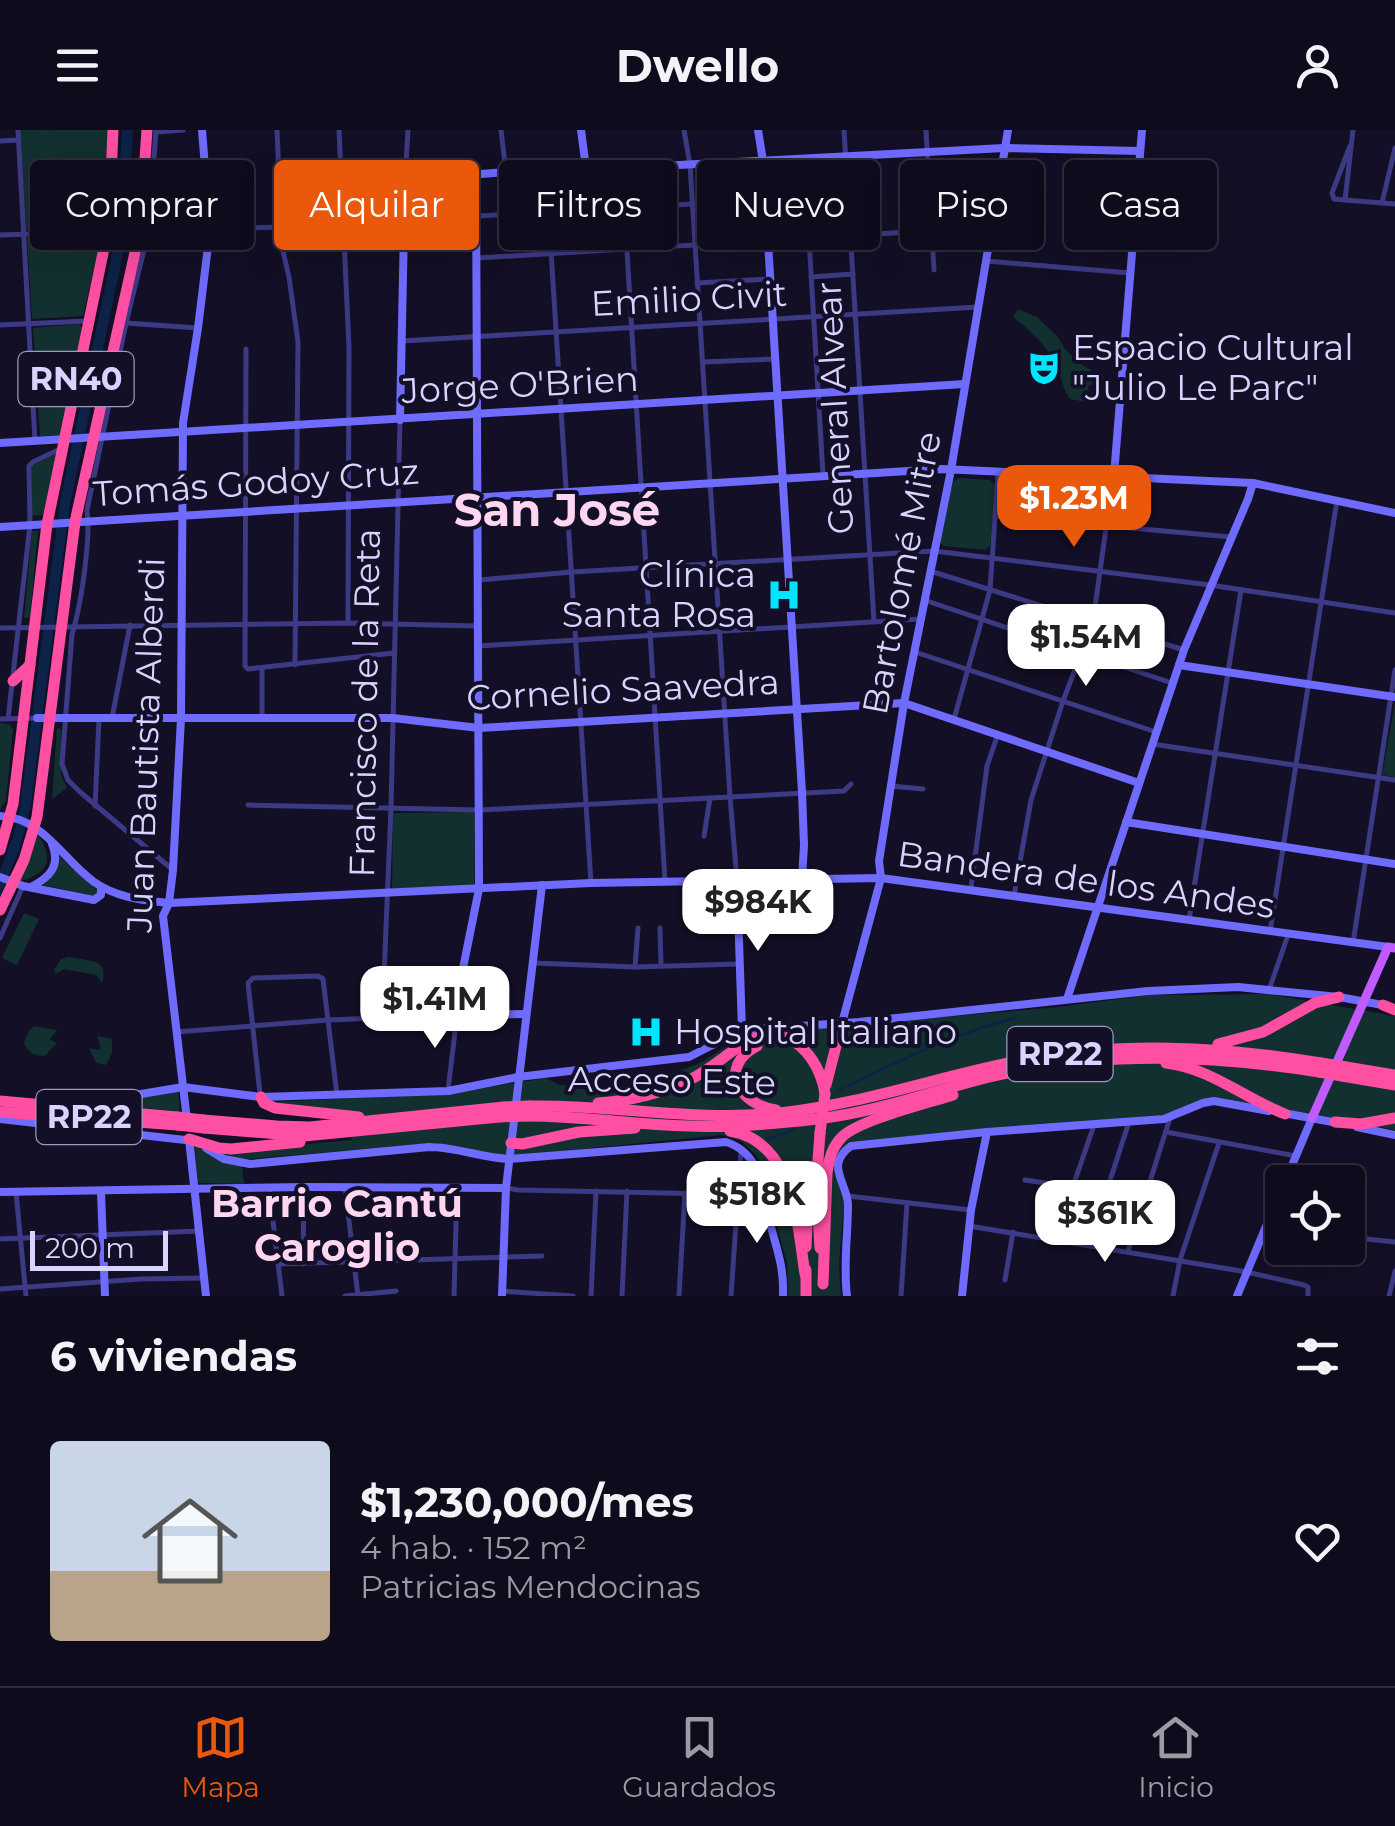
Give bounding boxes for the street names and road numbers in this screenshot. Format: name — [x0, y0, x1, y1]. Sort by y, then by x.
street label: Emilio Civit — [590, 272, 788, 325]
street label: General Alvear — [806, 281, 863, 536]
road number: RN40 — [18, 352, 134, 406]
street label: Jorge O'Brien — [399, 357, 640, 412]
street label: Bartolomé Mitre — [853, 428, 950, 718]
street label: Tomás Godoy Cruz — [92, 450, 420, 515]
street label: Francisco de la Reta — [340, 528, 389, 878]
street label: Juan Bautista Alberdi — [117, 557, 174, 934]
street label: Cornelio Saavedra — [465, 660, 781, 719]
street label: Bandera de los Andes — [895, 832, 1277, 927]
road number: RP22 — [1008, 1027, 1112, 1081]
street label: Acceso Este — [568, 1057, 776, 1104]
road number: RP22 — [36, 1090, 142, 1144]

